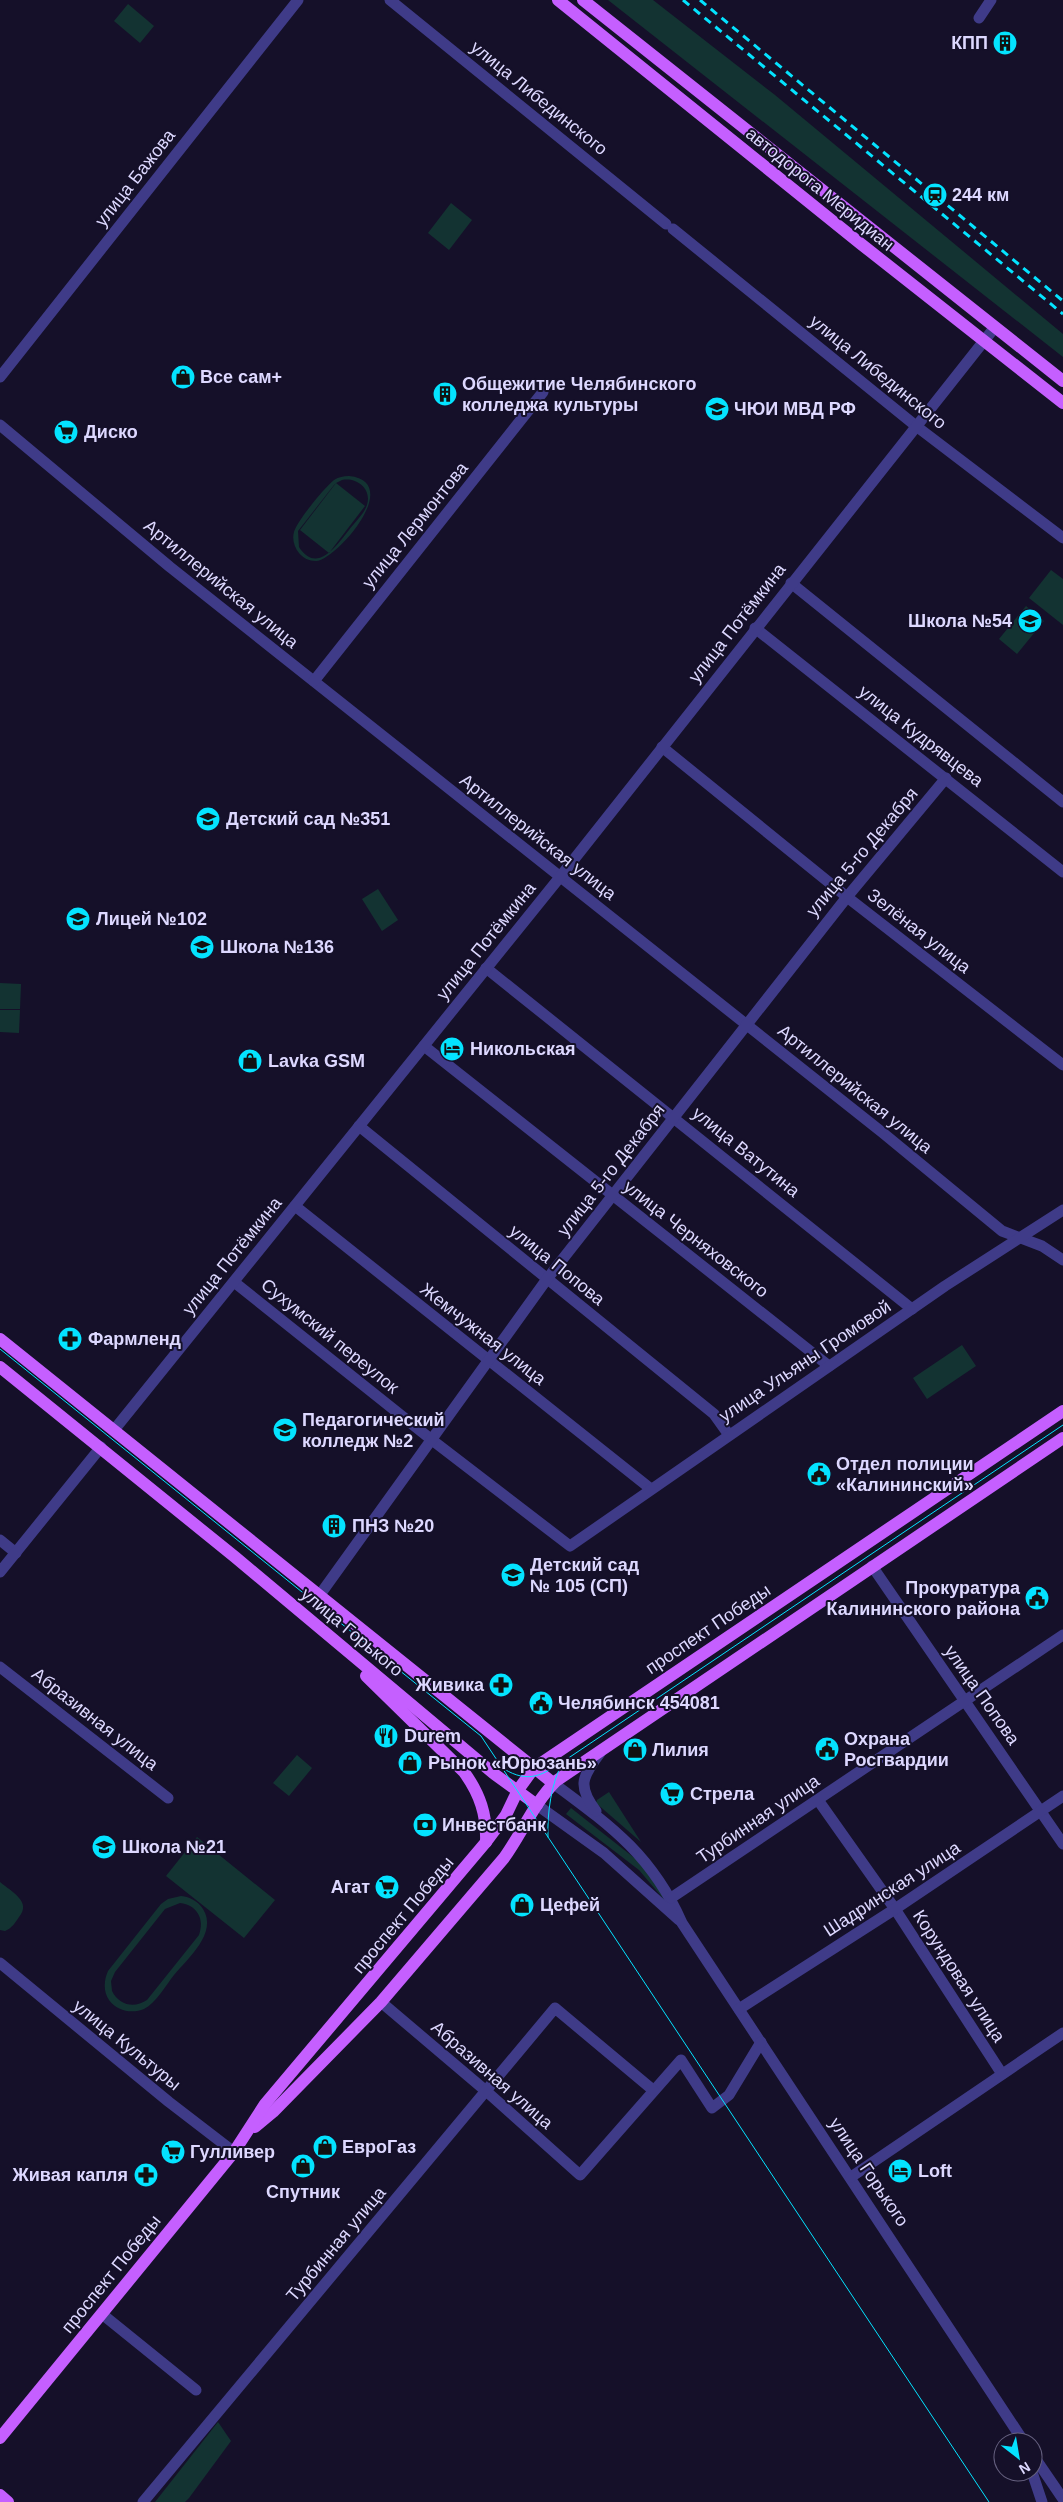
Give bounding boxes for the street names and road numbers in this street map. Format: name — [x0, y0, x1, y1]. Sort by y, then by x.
street label: улица Либединского — [467, 37, 611, 159]
street label: автодорога Меридиан — [742, 123, 898, 255]
street label: улица Бажова — [91, 125, 180, 231]
street label: улица Либединского — [806, 311, 950, 433]
street label: улица Лермонтова — [358, 457, 472, 592]
street label: Артиллерийская улица — [140, 516, 303, 653]
street label: улица Потёмкина — [684, 559, 790, 687]
street label: улица Кудрявцева — [855, 681, 988, 791]
street label: Артиллерийская улица — [456, 770, 621, 905]
street label: улица 5-го Декабря — [802, 784, 922, 920]
street label: улица Потёмкина — [432, 877, 540, 1004]
street label: Зелёная улица — [864, 885, 975, 978]
street label: Артиллерийская улица — [774, 1021, 937, 1158]
street label: улица 5-го Декабря — [553, 1100, 669, 1240]
street label: улица Ватутина — [688, 1103, 804, 1202]
street label: улица Черняховского — [620, 1176, 772, 1302]
street label: улица Потёмкина — [178, 1192, 286, 1319]
street label: улица Попова — [505, 1221, 609, 1310]
street label: Сухумский переулок — [257, 1274, 403, 1398]
street label: Жемчужная улица — [416, 1279, 550, 1390]
street label: улица Ульяны Громовой — [715, 1296, 895, 1426]
street label: проспект Победы — [642, 1580, 774, 1678]
street label: улица Горького — [297, 1584, 407, 1680]
street label: улица Попова — [940, 1642, 1024, 1749]
street label: Абразивная улица — [28, 1664, 163, 1775]
street label: Турбинная улица — [693, 1770, 824, 1867]
street label: Шадринская улица — [820, 1837, 965, 1941]
street label: проспект Победы — [348, 1853, 458, 1977]
street label: Корундовая улица — [909, 1906, 1010, 2047]
street label: улица Культуры — [69, 1996, 185, 2094]
street label: Абразивная улица — [427, 2017, 557, 2134]
street label: улица Горького — [825, 2114, 913, 2230]
street label: Турбинная улица — [282, 2182, 390, 2305]
street label: проспект Победы — [57, 2211, 165, 2337]

